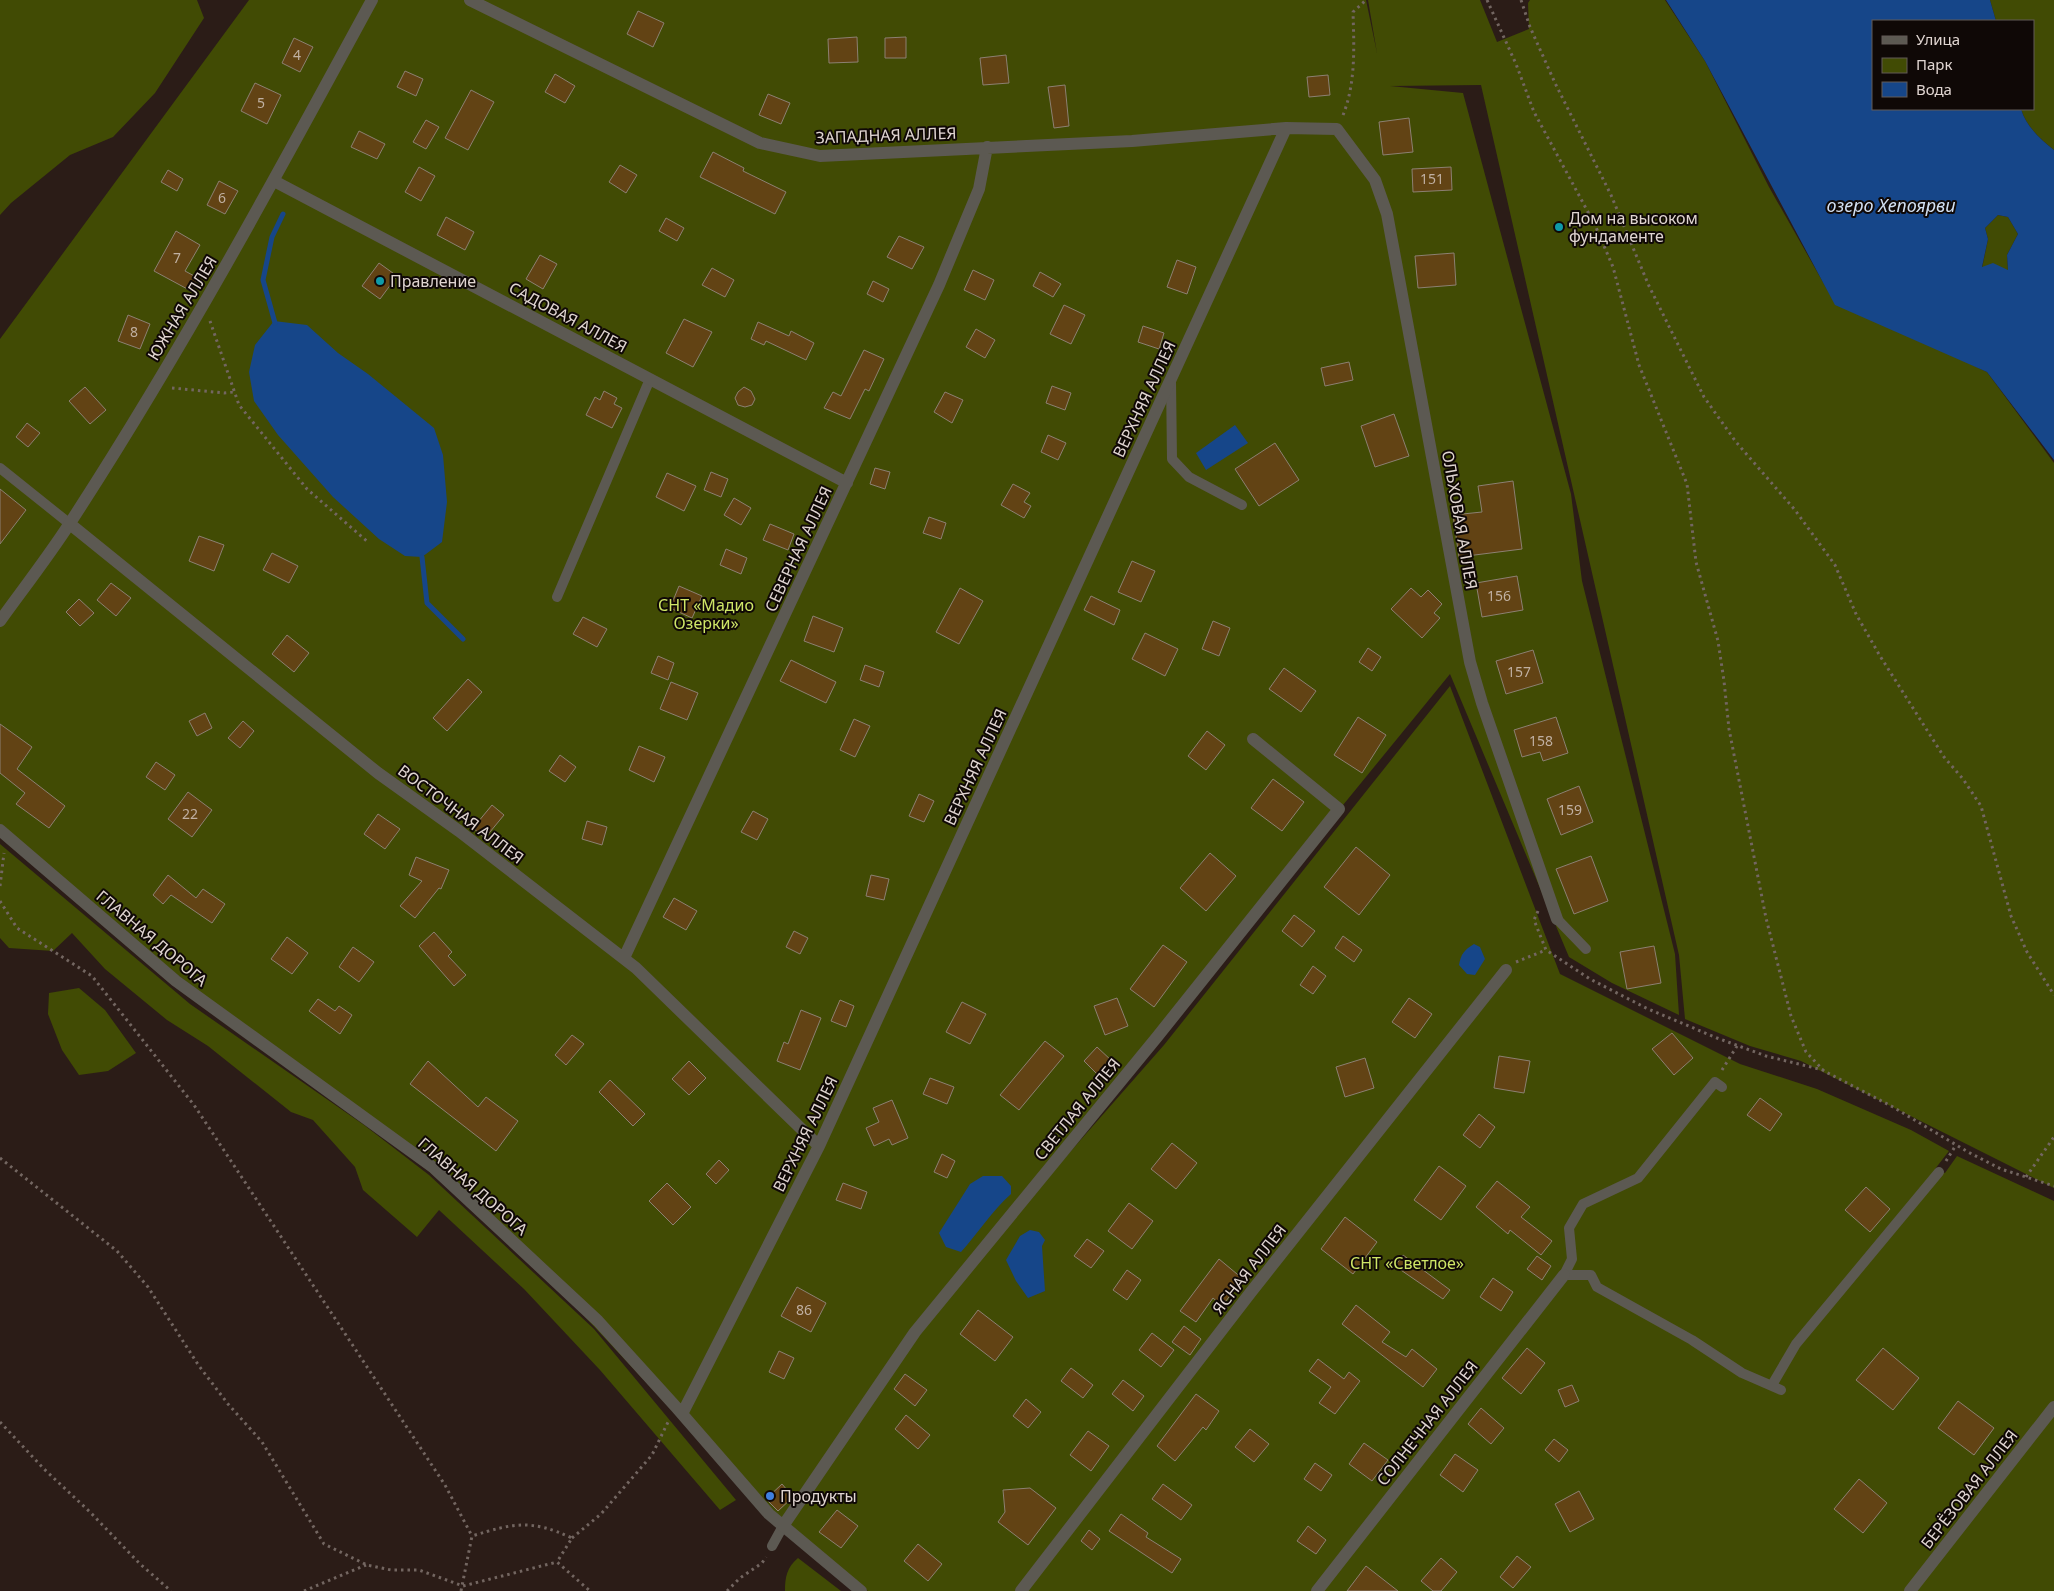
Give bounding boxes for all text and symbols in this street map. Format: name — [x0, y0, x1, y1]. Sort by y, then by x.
legend — [1872, 20, 2034, 110]
text: Улица — [1916, 29, 1960, 49]
house number: 4 — [293, 45, 301, 64]
text: Парк — [1916, 54, 1952, 74]
text: Вода — [1916, 79, 1952, 99]
house number: 5 — [257, 93, 265, 112]
street label: ЗАПАДНАЯ АЛЛЕЯ — [815, 122, 957, 148]
house number: 151 — [1420, 169, 1444, 188]
house number: 6 — [218, 188, 226, 207]
water label: озеро Хепоярви — [1826, 193, 1956, 217]
place label: Дом на высоком фундаменте — [1569, 207, 1698, 247]
marker: Дом на высоком фундаменте — [1553, 221, 1565, 233]
house number: 7 — [173, 248, 181, 267]
street label: ЮЖНАЯ АЛЛЕЯ — [142, 252, 222, 364]
place label: Правление — [390, 270, 476, 292]
marker: Правление — [374, 275, 386, 287]
street label: САДОВАЯ АЛЛЕЯ — [505, 277, 631, 357]
house number: 8 — [130, 322, 138, 341]
street label: ВЕРХНЯЯ АЛЛЕЯ — [1107, 337, 1181, 461]
street label: ОЛЬХОВАЯ АЛЛЕЯ — [1437, 449, 1483, 591]
street label: СЕВЕРНАЯ АЛЛЕЯ — [759, 483, 837, 615]
house number: 156 — [1487, 586, 1511, 605]
park label: СНТ «Мадио Озерки» — [658, 594, 754, 634]
house number: 157 — [1507, 662, 1531, 681]
street label: ВЕРХНЯЯ АЛЛЕЯ — [938, 705, 1012, 829]
house number: 158 — [1529, 731, 1553, 750]
street label: ВОСТОЧНАЯ АЛЛЕЯ — [394, 759, 528, 869]
house number: 159 — [1558, 800, 1582, 819]
house number: 22 — [182, 804, 198, 823]
street label: ГЛАВНАЯ ДОРОГА — [92, 885, 213, 992]
street label: СВЕТЛАЯ АЛЛЕЯ — [1029, 1053, 1125, 1165]
street label: ВЕРХНЯЯ АЛЛЕЯ — [767, 1072, 843, 1196]
street label: ГЛАВНАЯ ДОРОГА — [413, 1132, 533, 1240]
street label: ЯСНАЯ АЛЛЕЯ — [1207, 1219, 1291, 1319]
park label: СНТ «Светлое» — [1350, 1252, 1464, 1274]
house number: 86 — [796, 1300, 812, 1319]
street label: СОЛНЕЧНАЯ АЛЛЕЯ — [1371, 1356, 1483, 1490]
street label: БЕРЁЗОВАЯ АЛЛЕЯ — [1916, 1425, 2022, 1553]
place label: Продукты — [780, 1485, 857, 1507]
marker: Продукты — [764, 1490, 776, 1502]

